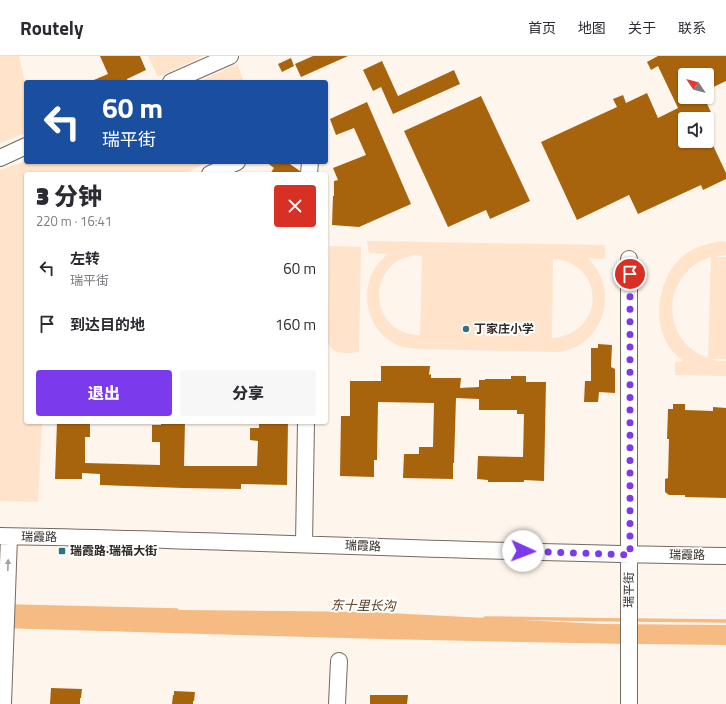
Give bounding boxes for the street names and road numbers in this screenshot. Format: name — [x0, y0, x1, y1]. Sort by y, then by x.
street label: 瑞霞路 — [21, 527, 57, 546]
street label: 瑞霞路 — [345, 535, 381, 556]
street label: 瑞霞路 — [669, 545, 705, 564]
street label: 瑞平街 — [619, 572, 638, 608]

